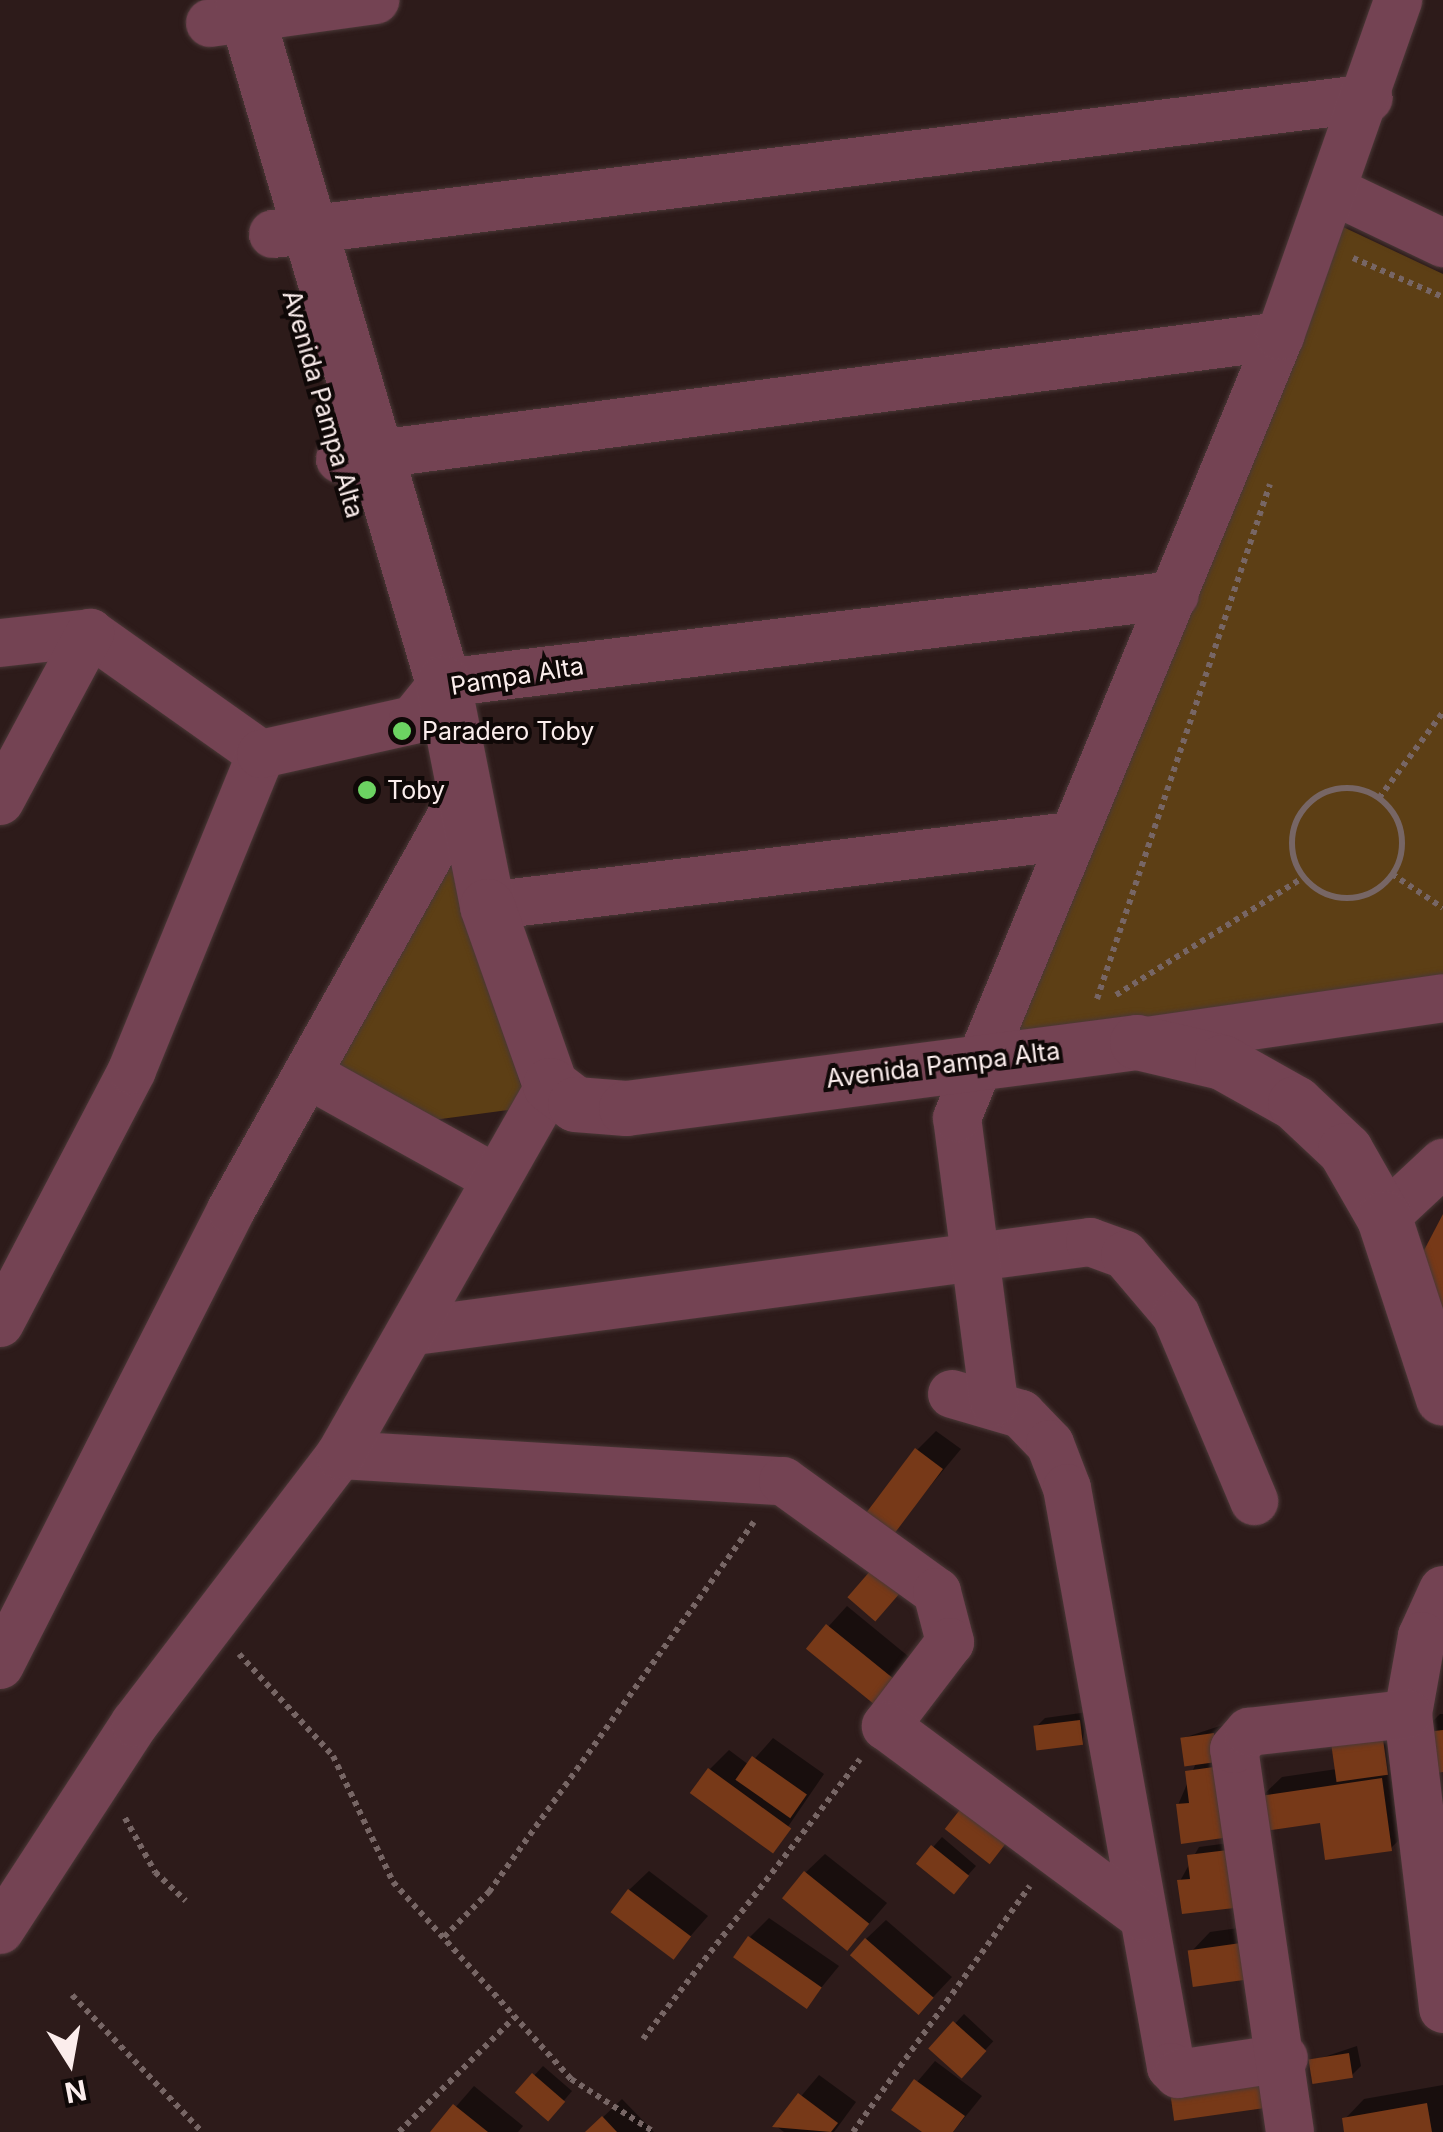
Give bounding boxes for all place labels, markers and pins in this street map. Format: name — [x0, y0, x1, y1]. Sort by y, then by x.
place label: Paradero Toby — [422, 716, 594, 746]
marker: Paradero Toby — [391, 720, 413, 742]
place label: Toby — [387, 775, 445, 805]
marker: Toby — [356, 779, 378, 801]

